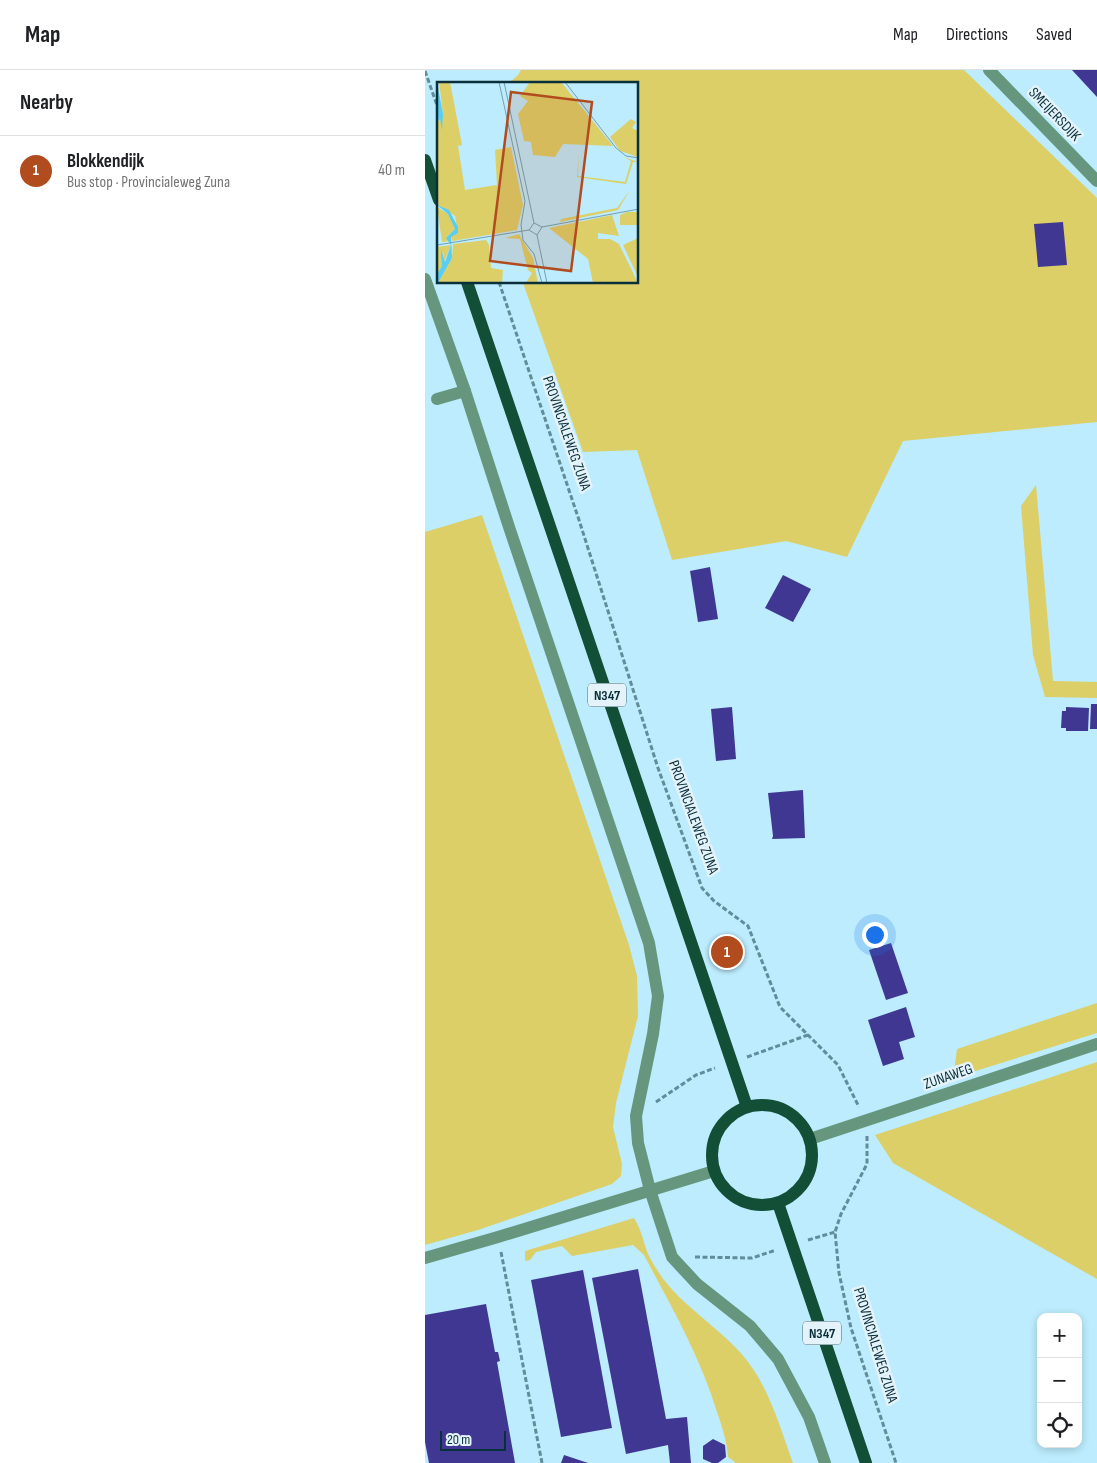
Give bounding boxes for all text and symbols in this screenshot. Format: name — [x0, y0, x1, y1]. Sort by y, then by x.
text: Map — [25, 20, 60, 49]
text: Map — [893, 24, 918, 45]
text: Directions — [946, 24, 1008, 45]
text: Saved — [1036, 24, 1072, 45]
inset map — [437, 82, 639, 284]
street label: SMEIJERSDIJK — [1024, 83, 1085, 145]
text: Nearby — [20, 90, 73, 115]
text: Blokkendijk — [67, 150, 144, 173]
text: 1 — [33, 161, 39, 180]
text: 40 m — [378, 161, 405, 180]
text: Bus stop · Provincialeweg Zuna — [67, 173, 230, 192]
street label: PROVINCIALEWEG ZUNA — [538, 373, 595, 493]
road number: N347 — [588, 684, 626, 706]
street label: PROVINCIALEWEG ZUNA — [664, 758, 723, 877]
your location — [862, 922, 888, 948]
pin: 1 — [711, 933, 743, 971]
street label: ZUNAWEG — [921, 1059, 975, 1094]
street label: PROVINCIALEWEG ZUNA — [849, 1285, 902, 1406]
map controls — [1037, 1313, 1082, 1448]
button: + — [1037, 1313, 1082, 1358]
road number: N347 — [803, 1322, 841, 1344]
button: − — [1037, 1358, 1082, 1403]
button: locate — [1037, 1403, 1082, 1448]
scale bar — [440, 1428, 506, 1451]
text: 20 m — [447, 1431, 470, 1448]

